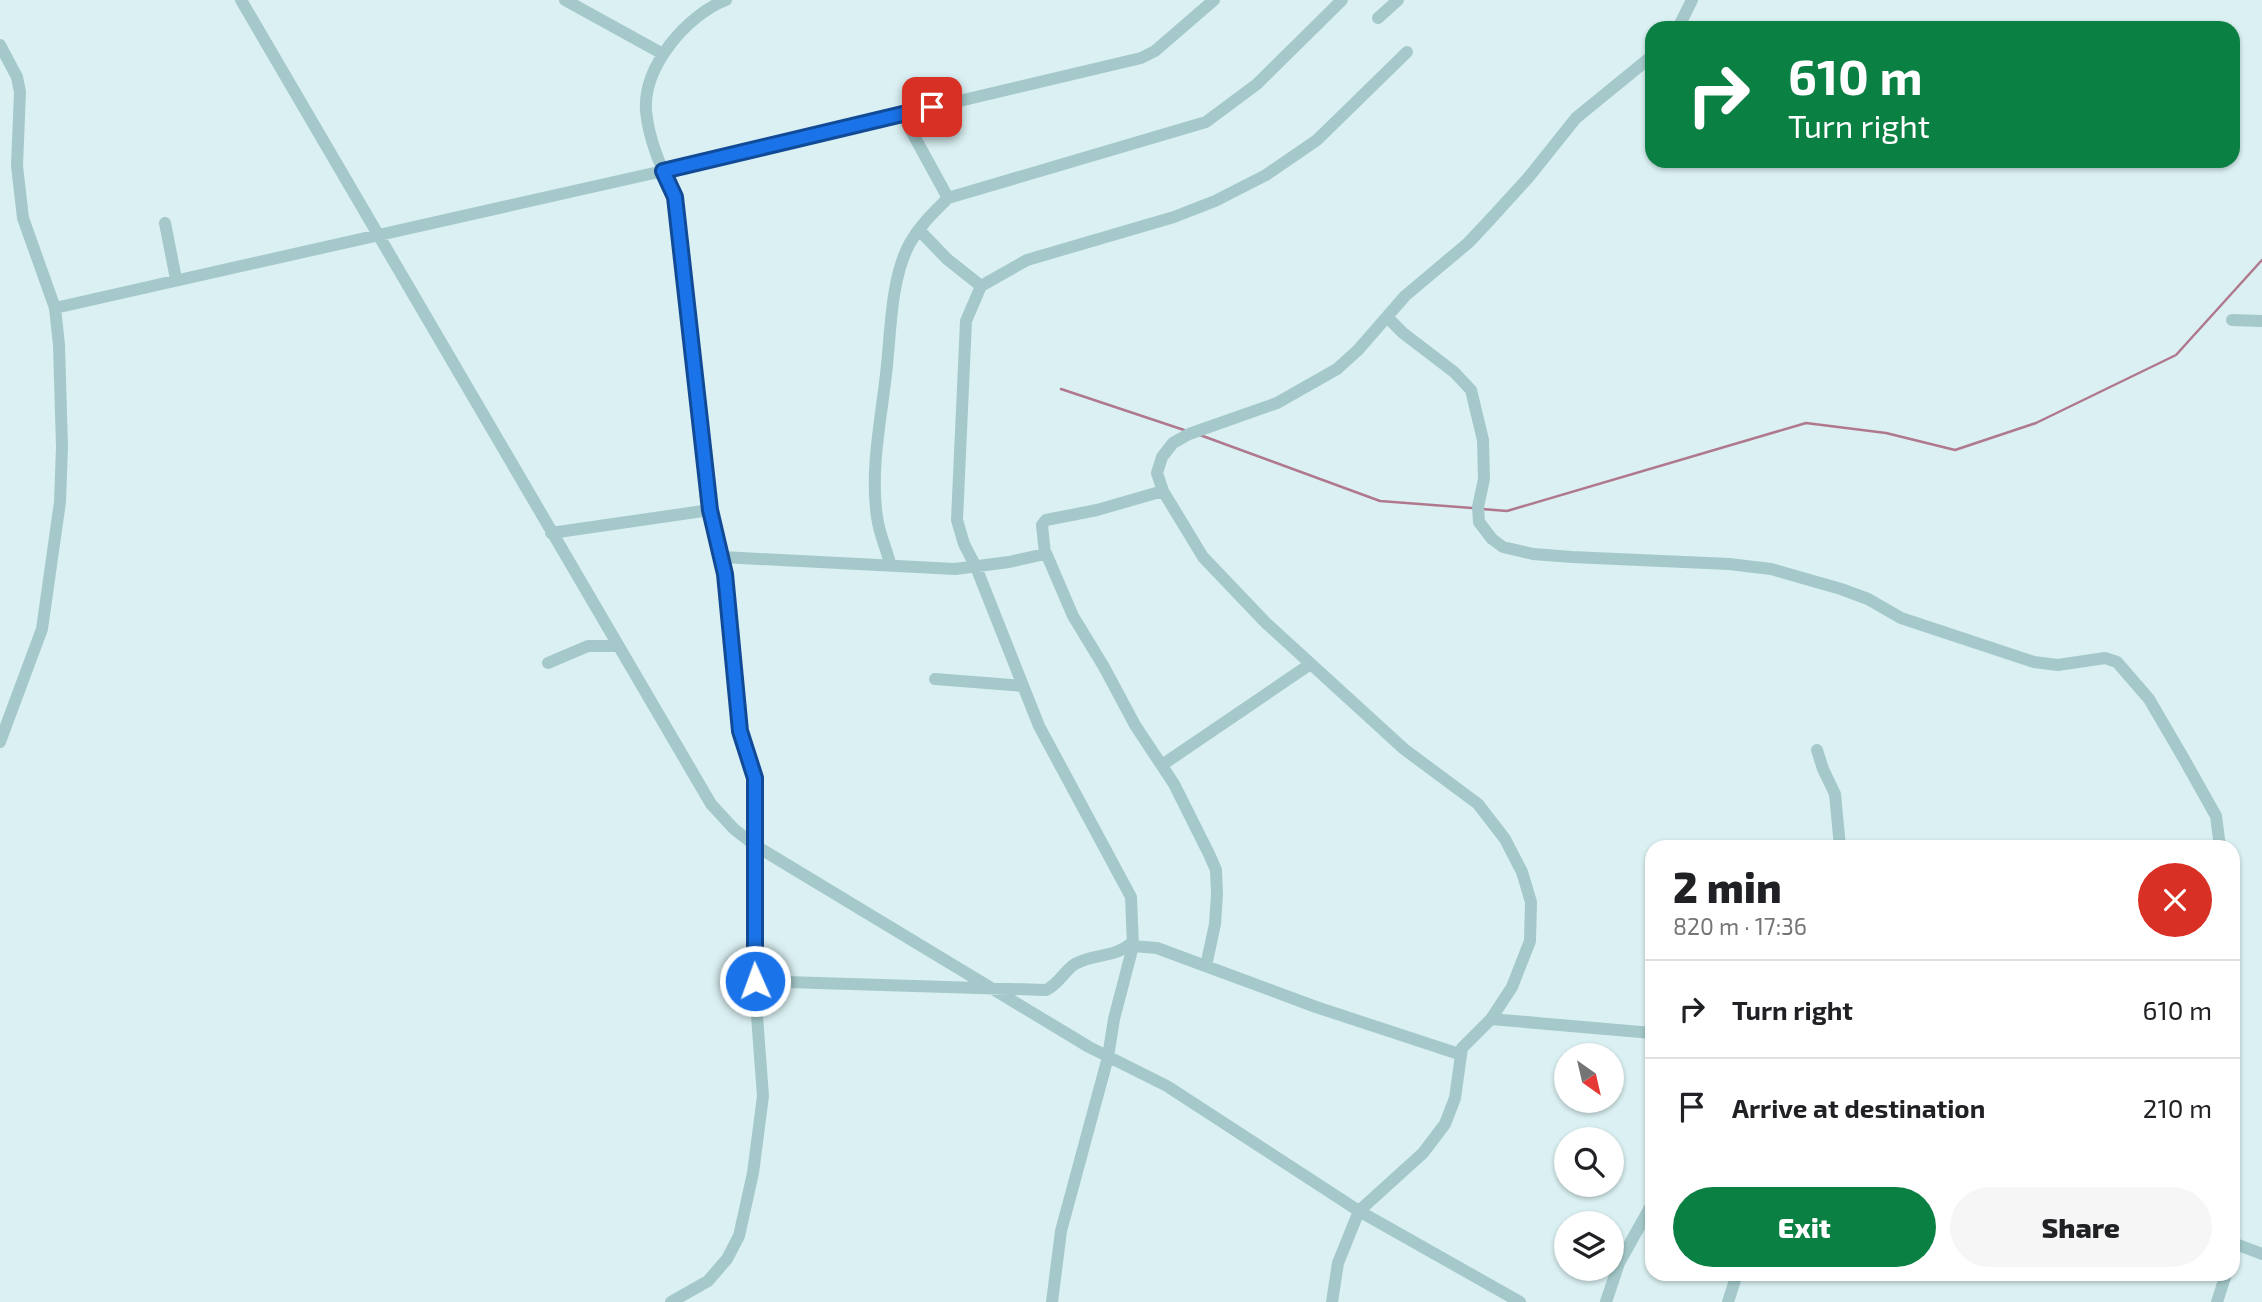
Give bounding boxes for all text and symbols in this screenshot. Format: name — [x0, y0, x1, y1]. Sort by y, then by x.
text: 610 m — [1788, 46, 1923, 105]
icon: right — [1673, 49, 1764, 140]
pin — [902, 77, 962, 137]
icon: arrive — [913, 88, 951, 126]
text: Turn right — [1788, 106, 1930, 144]
text: 2 min — [1673, 861, 1782, 911]
button: close — [2138, 863, 2212, 937]
text: 820 m · 17:36 — [1673, 912, 1807, 940]
position arrow — [718, 944, 792, 1018]
icon: right — [1673, 990, 1711, 1028]
text: Turn right — [1732, 994, 1853, 1025]
text: 610 m — [2143, 994, 2212, 1025]
north arrow — [1554, 1043, 1624, 1113]
map controls — [1554, 1043, 1624, 1281]
icon: arrive — [1673, 1088, 1711, 1126]
text: Arrive at destination — [1732, 1092, 1985, 1123]
text: 210 m — [2143, 1092, 2212, 1123]
button: search — [1554, 1127, 1624, 1197]
button: Exit — [1673, 1187, 1936, 1267]
button: Share — [1950, 1187, 2212, 1267]
button: layers — [1554, 1211, 1624, 1281]

